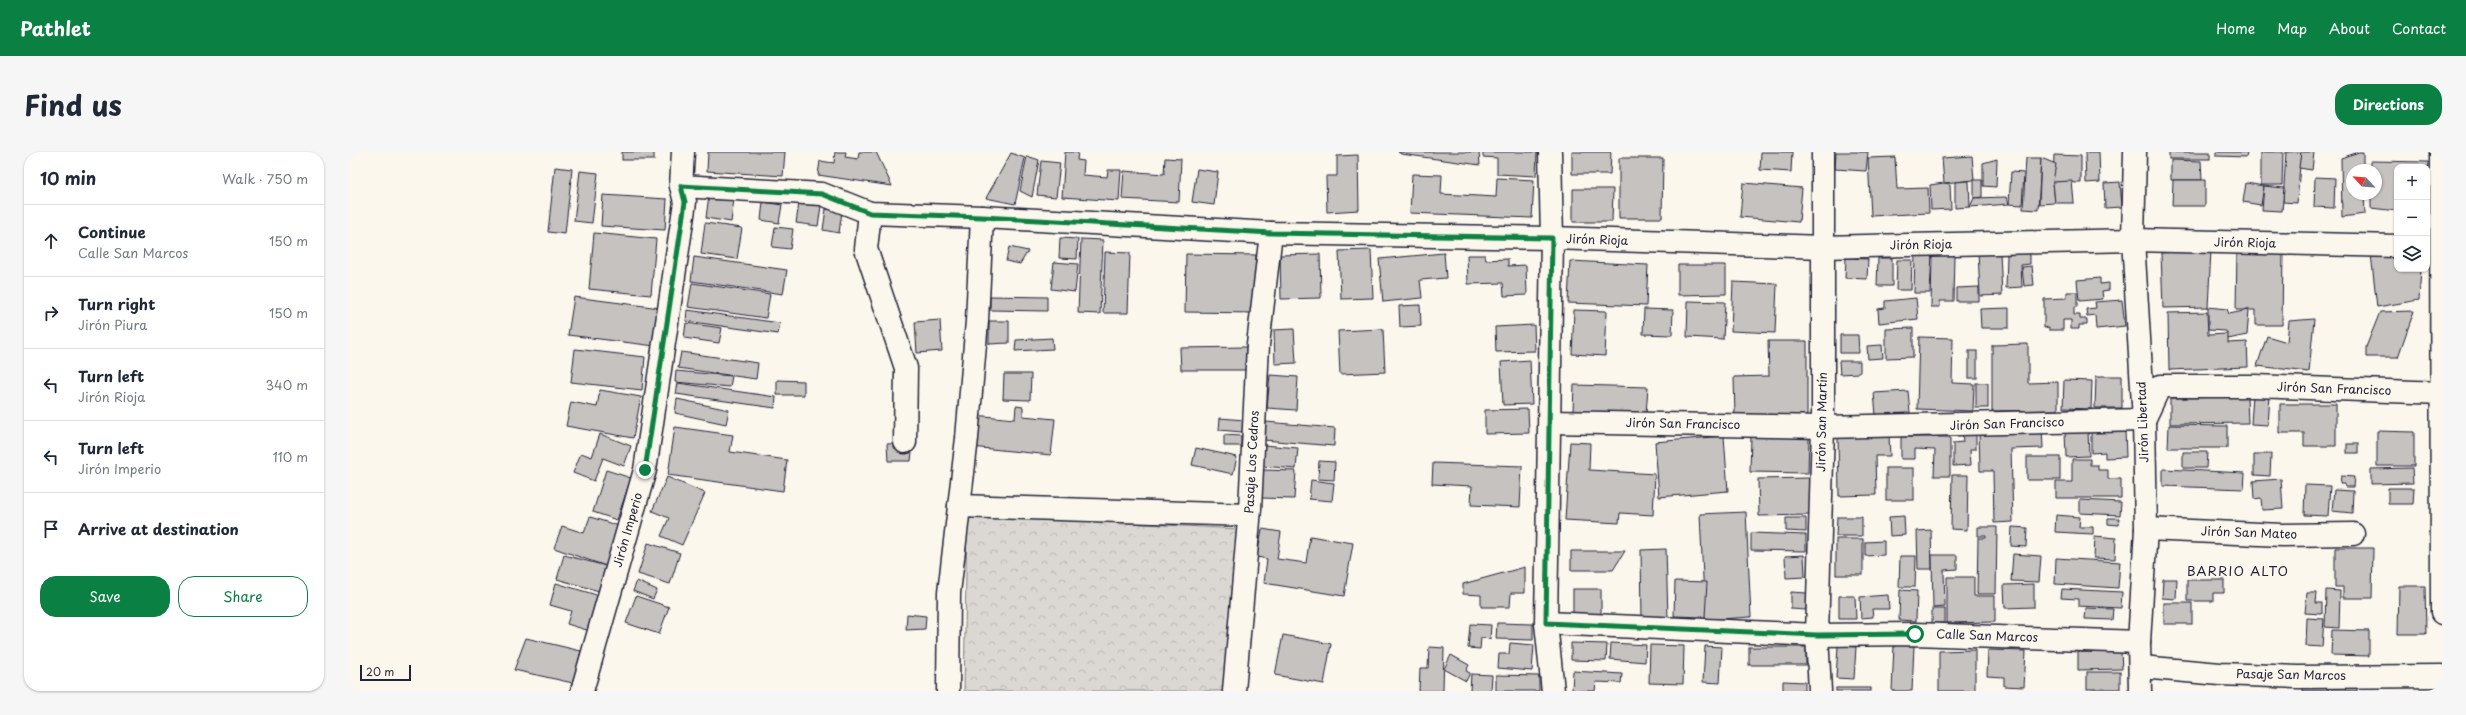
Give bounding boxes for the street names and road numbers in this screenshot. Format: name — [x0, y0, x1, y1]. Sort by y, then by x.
street label: Jirón Rioja — [1566, 229, 1629, 249]
street label: Jirón Rioja — [2214, 232, 2277, 252]
street label: Jirón Rioja — [1890, 234, 1953, 254]
street label: Jirón San Martín — [1811, 372, 1831, 472]
street label: Jirón San Francisco — [2276, 377, 2392, 399]
street label: Jirón Libertad — [2132, 381, 2152, 463]
street label: Pasaje Los Cedros — [1239, 410, 1263, 514]
street label: Jirón San Francisco — [1949, 412, 2065, 434]
street label: Jirón San Francisco — [1626, 413, 1741, 433]
street label: Jirón Imperio — [608, 490, 646, 569]
street label: Jirón San Mateo — [2201, 521, 2298, 543]
street label: Calle San Marcos — [1936, 624, 2038, 646]
street label: Pasaje San Marcos — [2236, 664, 2346, 684]

